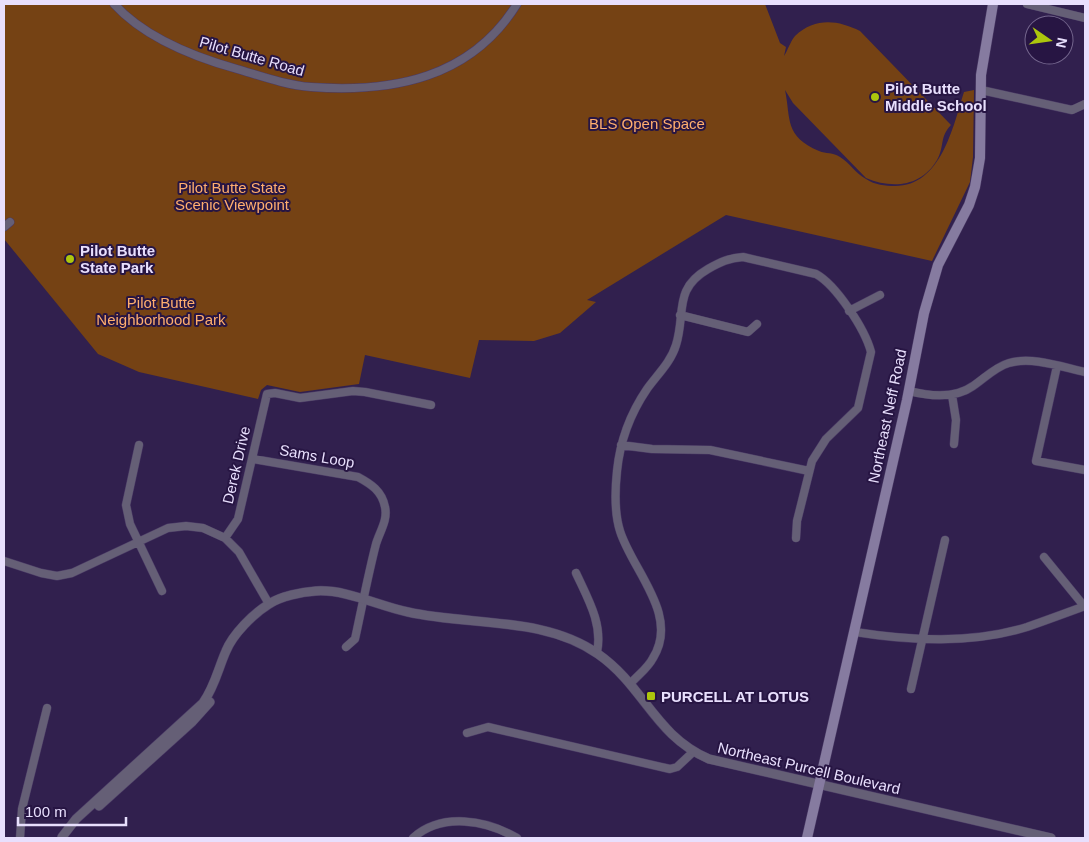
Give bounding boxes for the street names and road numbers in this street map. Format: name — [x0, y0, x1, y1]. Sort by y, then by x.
street label: Pilot Butte Road — [198, 33, 306, 79]
street label: Northeast Neff Road — [864, 347, 910, 485]
street label: Derek Drive — [219, 425, 253, 505]
street label: Sams Loop — [278, 441, 356, 471]
street label: Northeast Purcell Boulevard — [716, 739, 902, 797]

